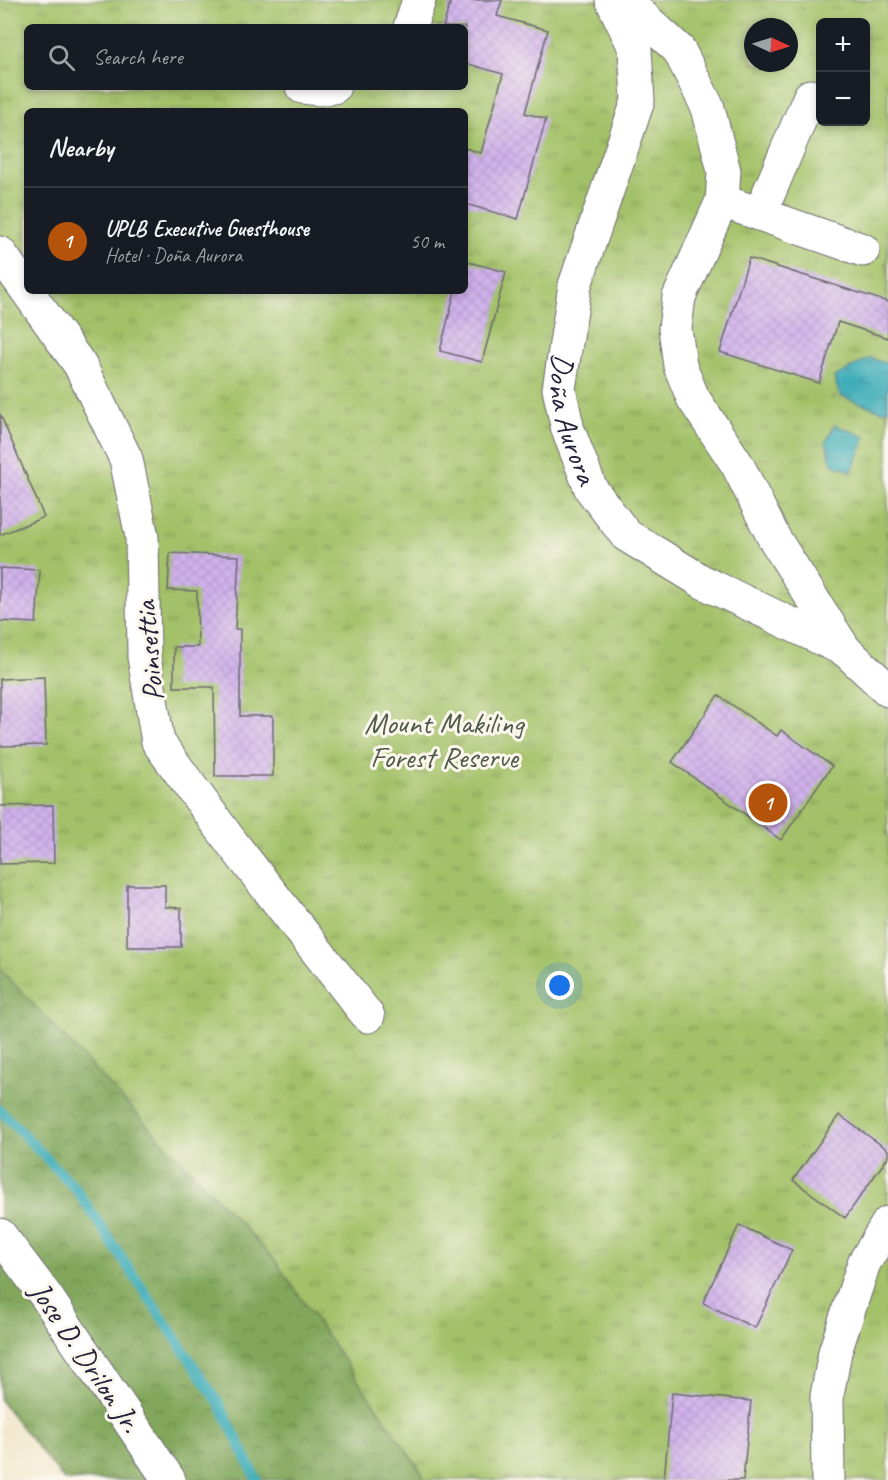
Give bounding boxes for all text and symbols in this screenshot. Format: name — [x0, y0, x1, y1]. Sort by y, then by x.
north arrow — [744, 18, 798, 72]
map controls — [816, 18, 870, 126]
button: + — [816, 18, 870, 72]
search box — [24, 24, 468, 90]
icon: search — [45, 41, 78, 74]
text: Search here — [93, 43, 183, 71]
button: − — [816, 72, 870, 126]
text: Nearby — [48, 131, 113, 164]
text: UPLB Executive Guesthouse — [105, 215, 309, 243]
text: 1 — [63, 229, 72, 254]
text: 50 m — [410, 229, 444, 254]
text: Hotel · Doña Aurora — [105, 243, 242, 268]
street label: Doña Aurora — [539, 352, 607, 492]
street label: Poinsettia — [126, 597, 172, 703]
park label: Mount Makiling Forest Reserve — [364, 704, 526, 776]
pin: 1 — [748, 780, 788, 826]
your location — [545, 971, 574, 1000]
street label: Jose D. Drilon Jr. — [21, 1273, 150, 1440]

